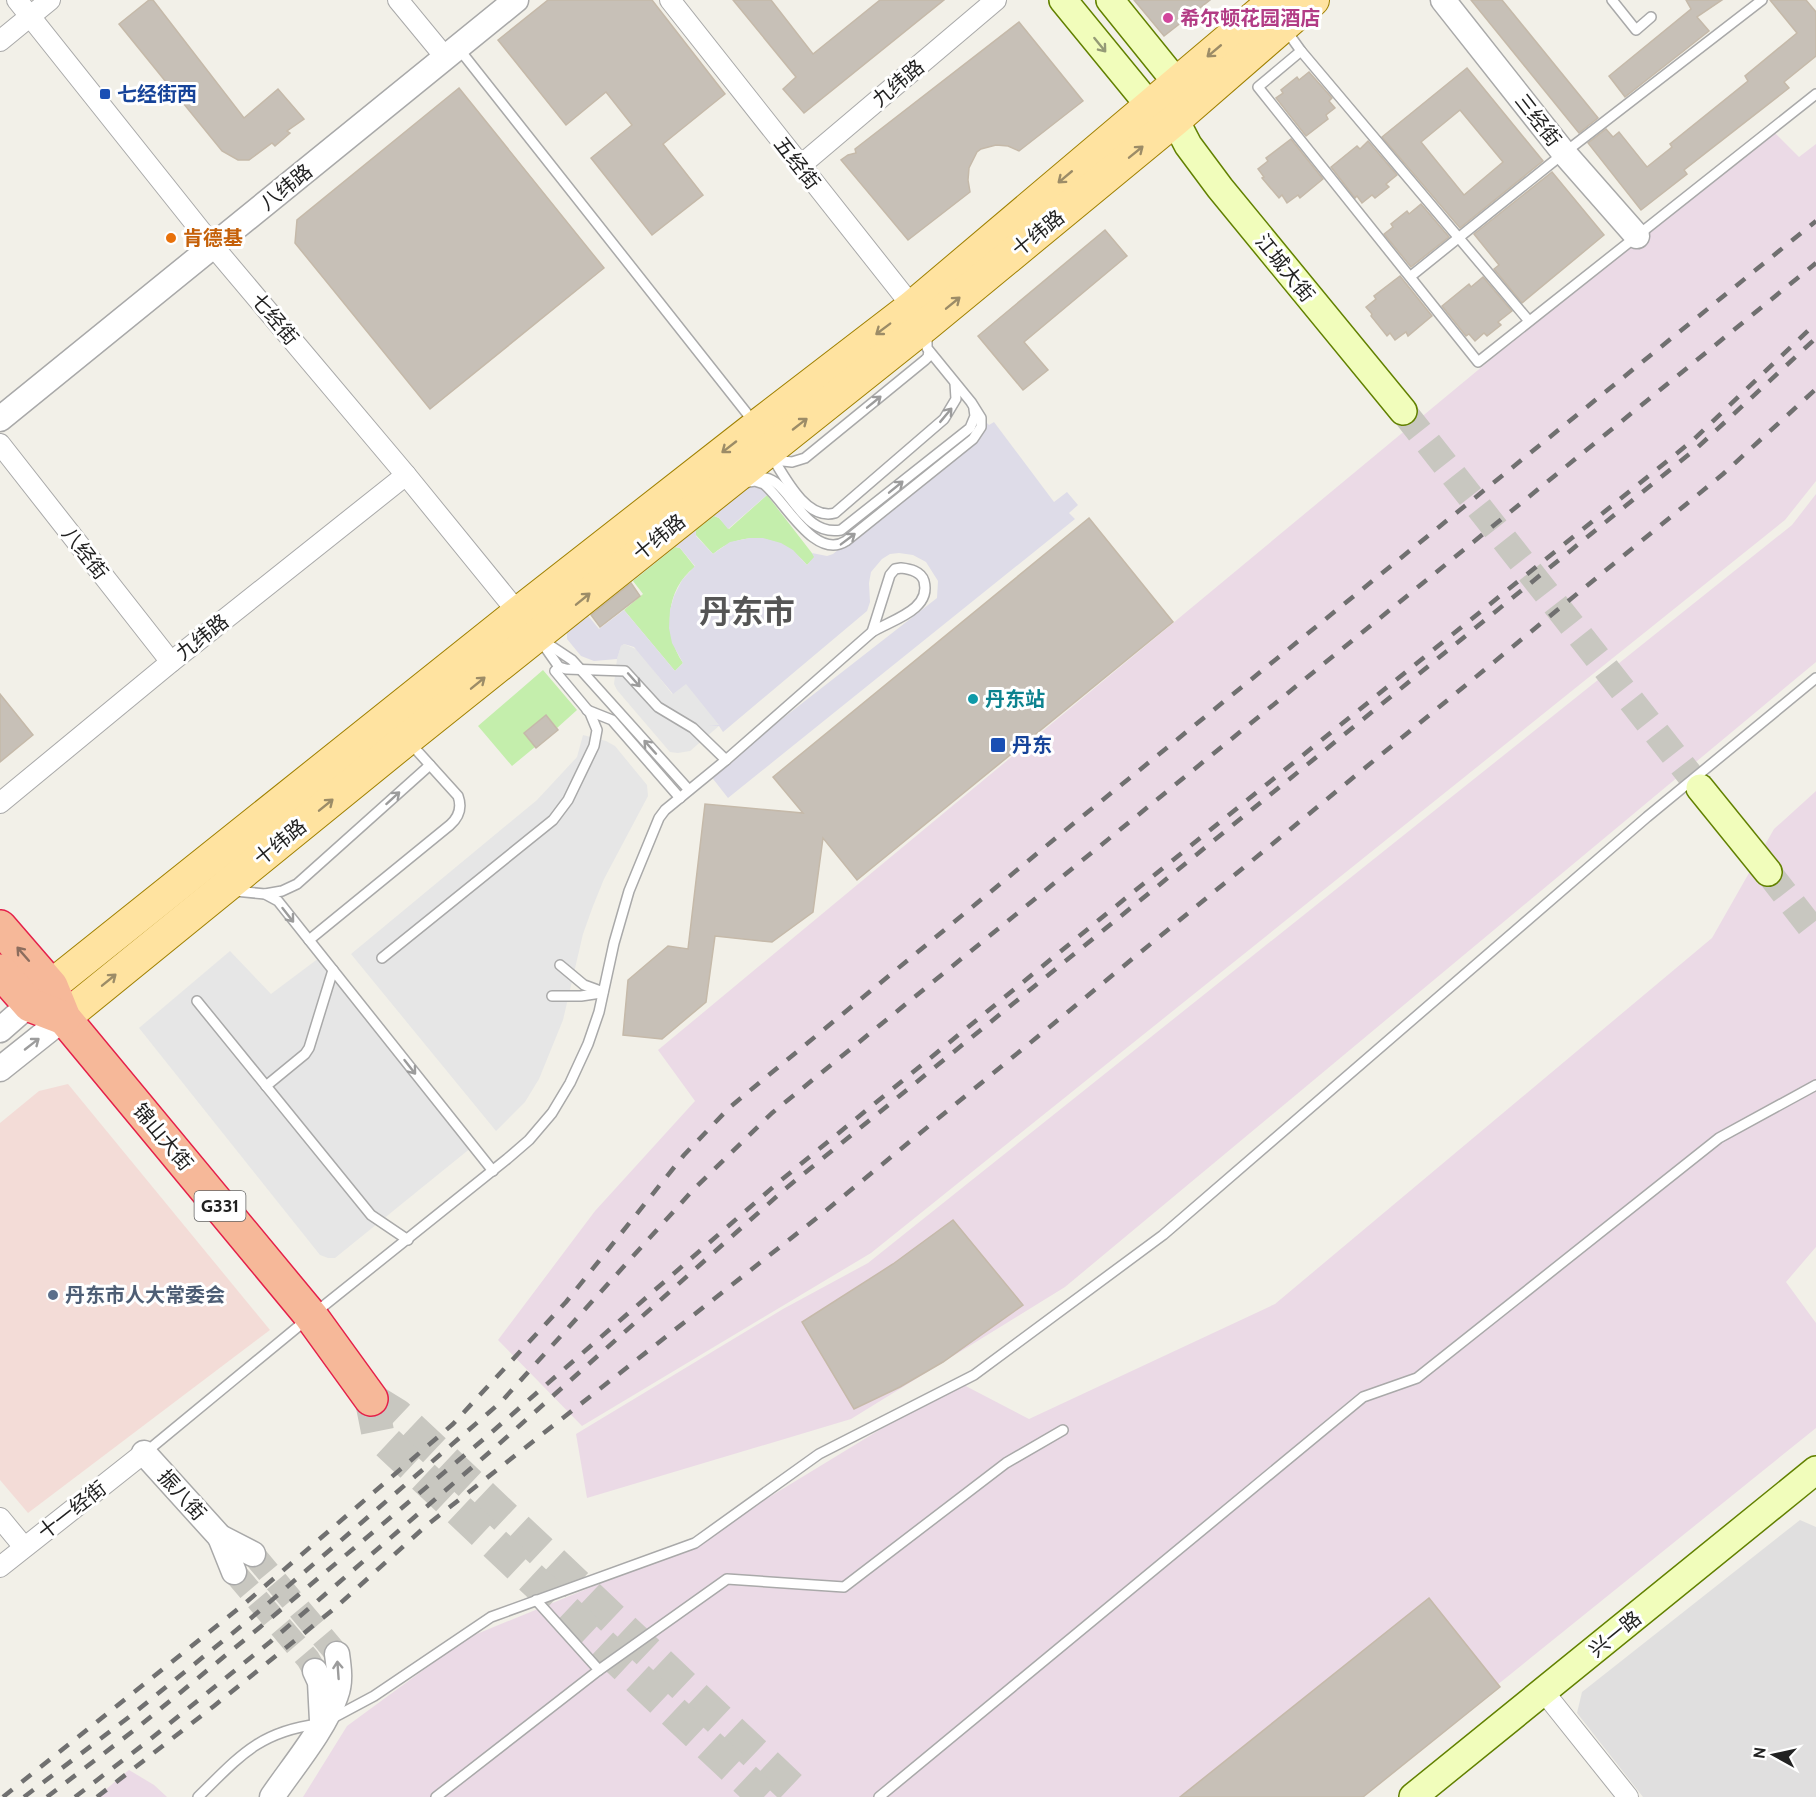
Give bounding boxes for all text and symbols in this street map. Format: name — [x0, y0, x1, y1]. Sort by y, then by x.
place label: 希尔顿花园酒店 — [1180, 6, 1320, 30]
marker: 希尔顿花园酒店 — [1161, 11, 1175, 25]
one-way arrow — [1093, 37, 1106, 53]
one-way arrow — [1206, 45, 1222, 58]
street label: 九纬路 — [867, 55, 929, 111]
place label: 七经街西 — [117, 82, 197, 106]
marker: 七经街西 — [98, 87, 112, 101]
street label: 三经街 — [1510, 89, 1566, 151]
street label: 五经街 — [769, 132, 825, 194]
one-way arrow — [1128, 146, 1144, 159]
street label: 八纬路 — [255, 159, 317, 215]
one-way arrow — [1057, 170, 1073, 183]
street label: 十纬路 — [1007, 205, 1069, 261]
place label: 肯德基 — [183, 226, 243, 250]
street label: 江城大街 — [1251, 229, 1319, 307]
marker: 肯德基 — [164, 231, 178, 245]
street label: 七经街 — [247, 288, 303, 350]
one-way arrow — [944, 297, 960, 310]
one-way arrow — [876, 322, 892, 335]
one-way arrow — [866, 395, 882, 408]
one-way arrow — [940, 407, 953, 423]
one-way arrow — [792, 418, 808, 431]
one-way arrow — [721, 441, 737, 454]
one-way arrow — [888, 481, 904, 494]
street label: 十纬路 — [628, 509, 690, 565]
street label: 八经街 — [57, 522, 113, 584]
one-way arrow — [840, 532, 856, 545]
district label: 丹东市 — [699, 592, 795, 631]
one-way arrow — [574, 593, 590, 606]
street label: 九纬路 — [171, 609, 233, 665]
one-way arrow — [627, 672, 641, 687]
one-way arrow — [470, 677, 486, 690]
place label: 丹东站 — [985, 687, 1045, 711]
marker: 丹东站 — [966, 692, 980, 706]
place label: 丹东 — [1012, 733, 1052, 757]
marker: 丹东 — [989, 736, 1007, 754]
one-way arrow — [643, 739, 657, 754]
one-way arrow — [386, 791, 401, 805]
one-way arrow — [318, 799, 334, 812]
street label: 十纬路 — [249, 814, 311, 870]
one-way arrow — [282, 906, 295, 922]
one-way arrow — [16, 947, 30, 962]
one-way arrow — [100, 974, 116, 987]
one-way arrow — [24, 1037, 40, 1050]
one-way arrow — [403, 1059, 416, 1075]
street label: 锦山大街 — [128, 1099, 198, 1175]
road number: G331 — [194, 1191, 246, 1221]
place label: 丹东市人大常委会 — [65, 1283, 225, 1307]
marker: 丹东市人大常委会 — [46, 1288, 60, 1302]
street label: 振八街 — [153, 1465, 211, 1525]
street label: 十一经街 — [33, 1476, 111, 1544]
street label: 兴一路 — [1584, 1606, 1646, 1662]
one-way arrow — [332, 1660, 343, 1680]
north arrow — [1744, 1725, 1804, 1785]
text: N — [1749, 1746, 1770, 1760]

